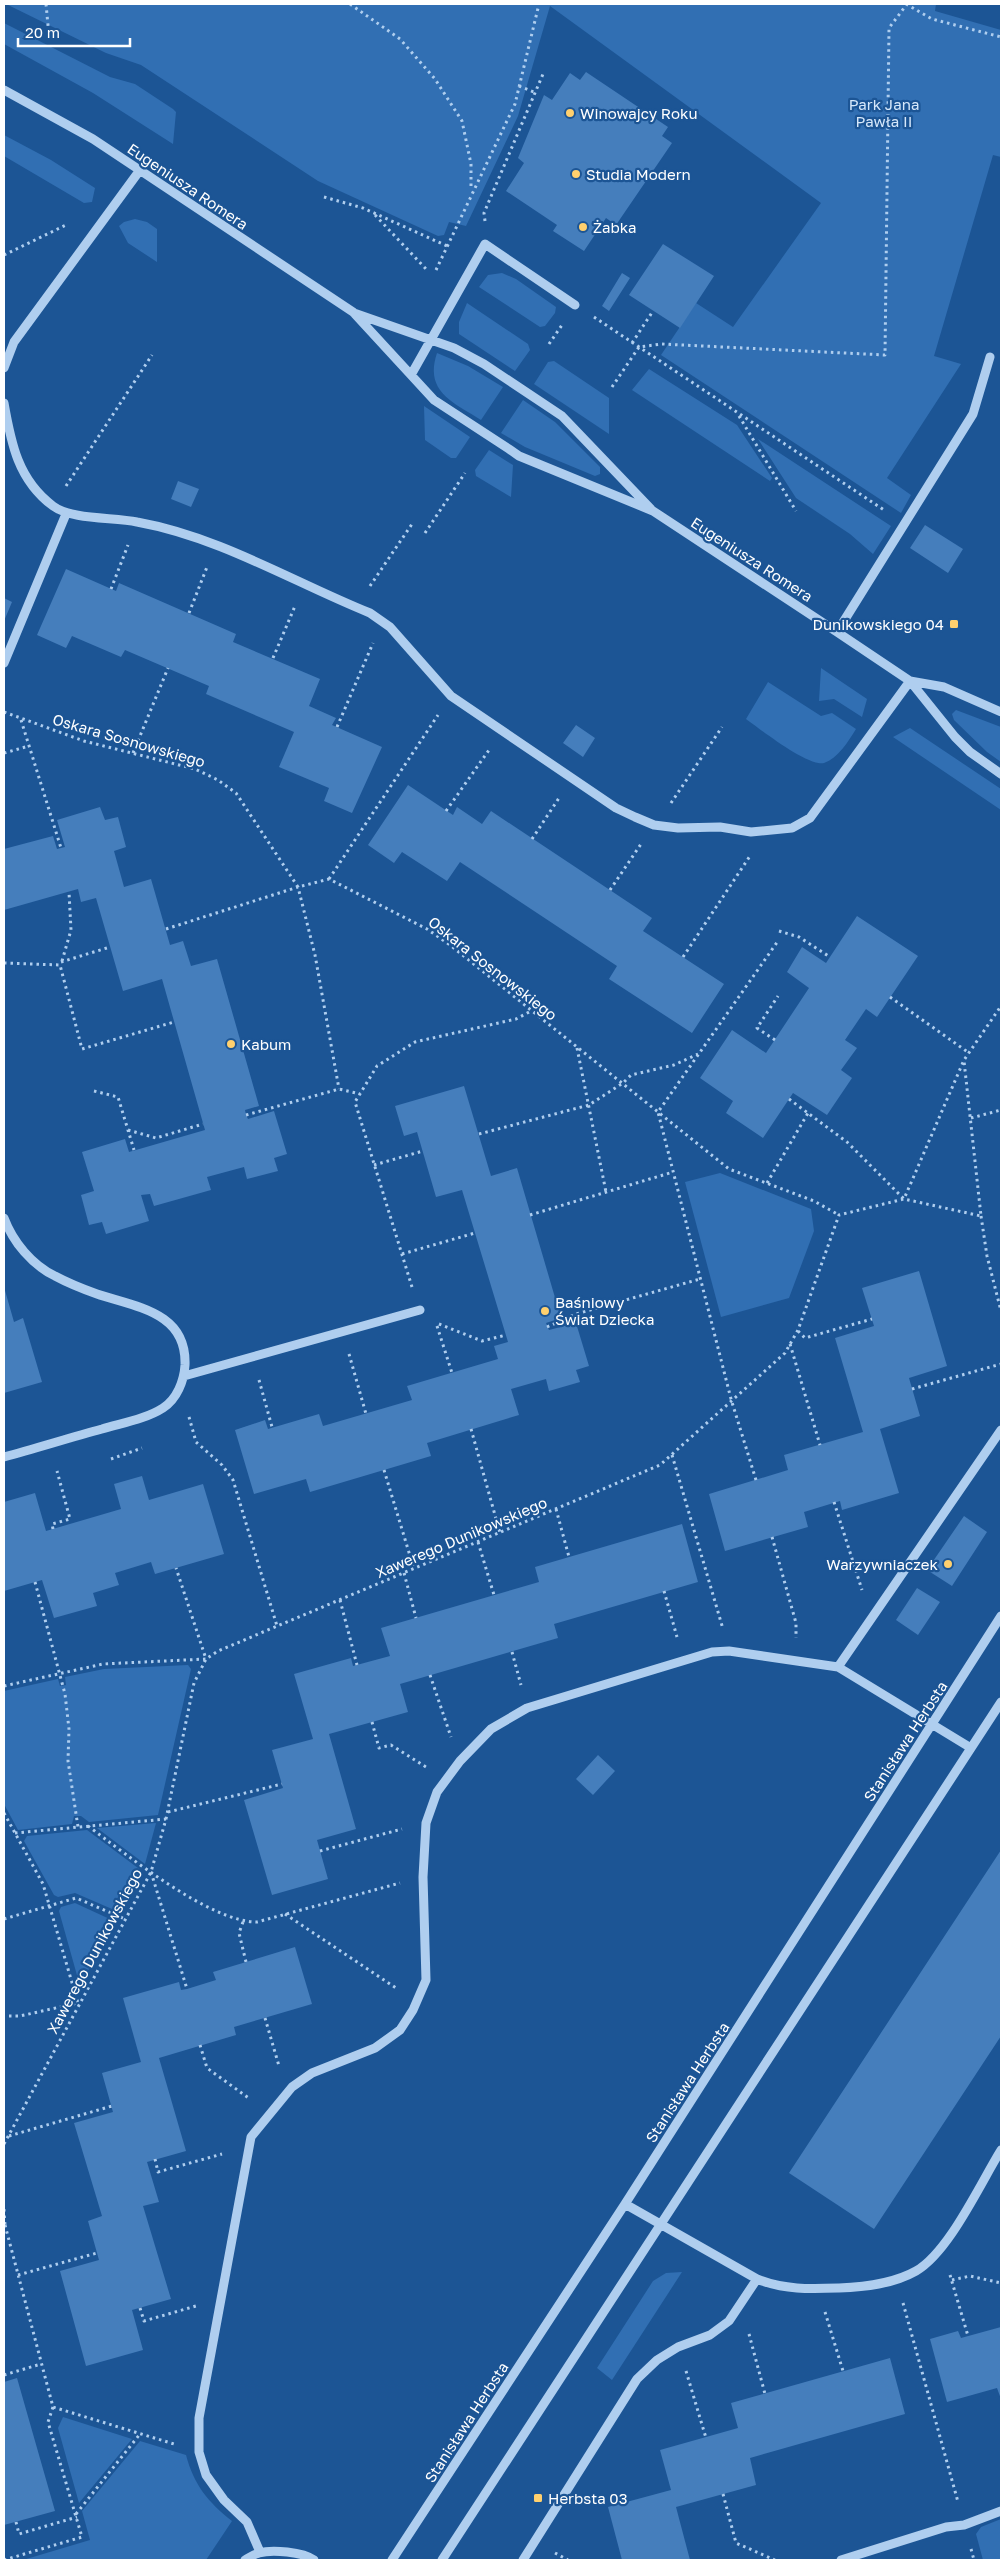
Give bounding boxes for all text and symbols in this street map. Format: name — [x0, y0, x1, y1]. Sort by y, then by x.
scale bar — [18, 15, 130, 47]
text: 20 m — [25, 23, 60, 41]
park label: Park Jana Pawła II — [849, 95, 919, 130]
place label: Winowajcy Roku — [580, 104, 697, 122]
marker: Winowajcy Roku — [564, 107, 576, 119]
street label: Eugeniusza Romera — [124, 139, 252, 233]
place label: Studia Modern — [586, 165, 691, 183]
marker: Studia Modern — [570, 168, 582, 180]
place label: Żabka — [593, 218, 637, 236]
marker: Żabka — [577, 221, 589, 233]
street label: Eugeniusza Romera — [688, 513, 816, 605]
place label: Dunikowskiego 04 — [812, 615, 944, 633]
marker: Dunikowskiego 04 — [948, 618, 960, 630]
street label: Oskara Sosnowskiego — [51, 710, 207, 770]
street label: Oskara Sosnowskiego — [425, 912, 561, 1024]
place label: Kabum — [241, 1035, 291, 1053]
marker: Kabum — [225, 1038, 237, 1050]
place label: Baśniowy Świat Dziecka — [555, 1293, 654, 1328]
marker: Baśniowy Świat Dziecka — [539, 1305, 551, 1317]
street label: Xawerego Dunikowskiego — [373, 1493, 549, 1581]
place label: Warzywniaczek — [826, 1555, 939, 1573]
marker: Warzywniaczek — [942, 1558, 954, 1570]
street label: Stanisława Herbsta — [859, 1677, 951, 1805]
street label: Xawerego Dunikowskiego — [43, 1865, 145, 2037]
street label: Stanisława Herbsta — [641, 2018, 733, 2146]
street label: Stanisława Herbsta — [420, 2358, 512, 2486]
place label: Herbsta 03 — [548, 2489, 627, 2507]
marker: Herbsta 03 — [532, 2492, 544, 2504]

